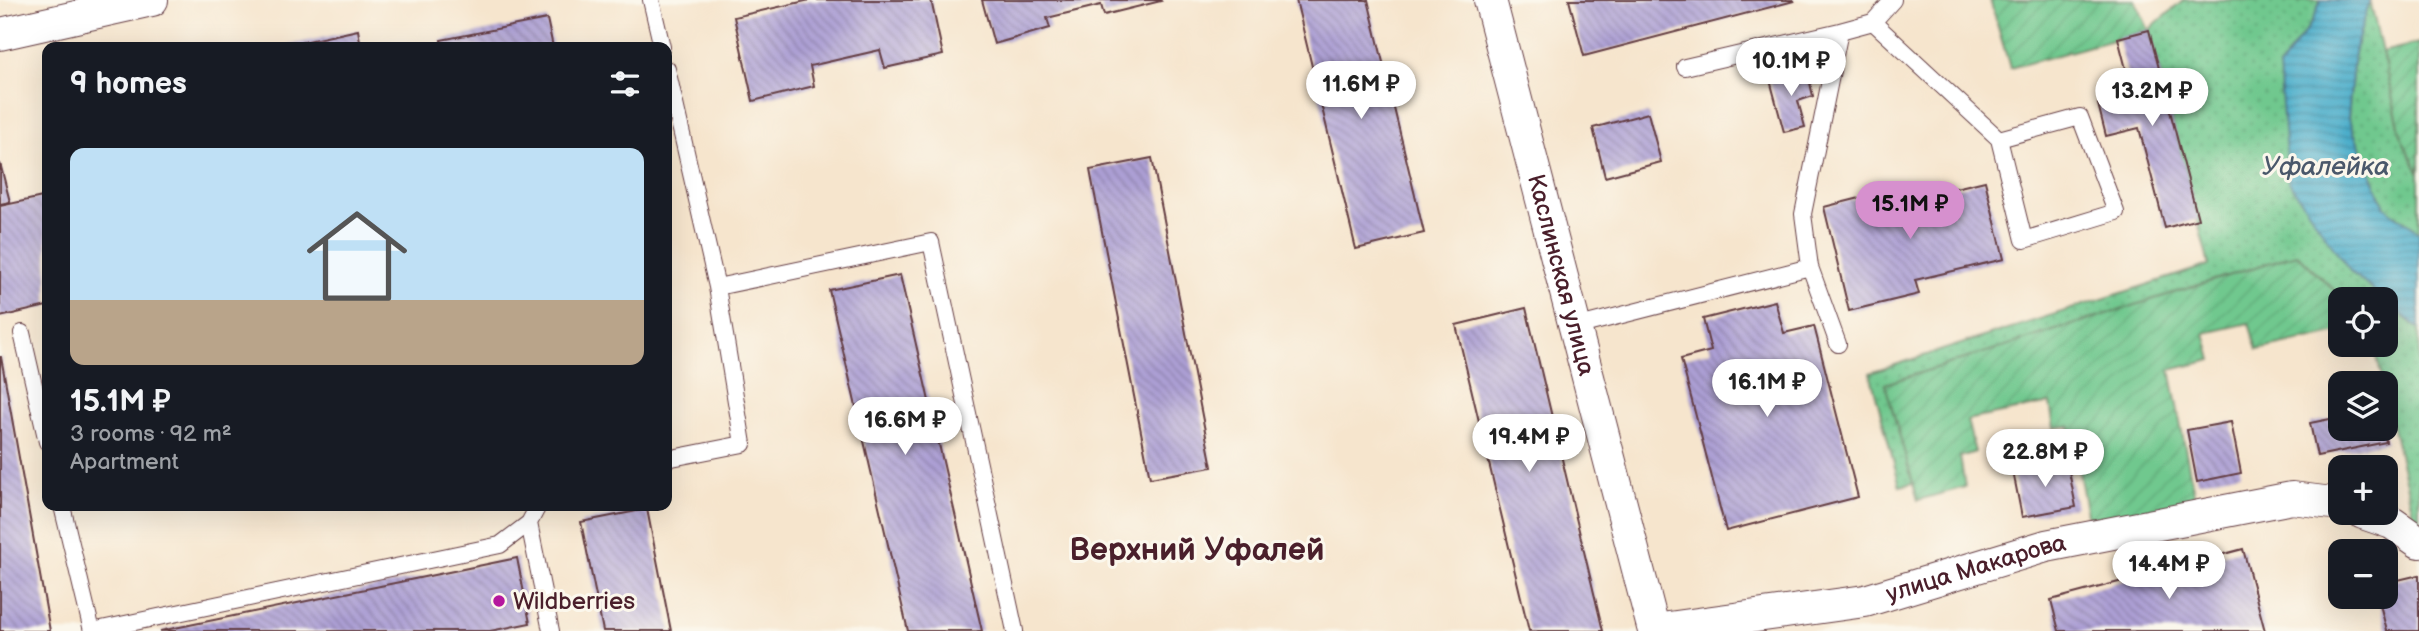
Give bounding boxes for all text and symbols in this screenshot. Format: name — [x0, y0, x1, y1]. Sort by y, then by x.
pin: 10.1M ₽ — [1726, 38, 1856, 98]
text: 10.1M ₽ — [1752, 47, 1830, 75]
pin: 11.6M ₽ — [1296, 61, 1426, 121]
icon: filters — [606, 65, 644, 103]
text: 9 homes — [70, 66, 187, 102]
pin: 13.2M ₽ — [2087, 68, 2217, 128]
text: 11.6M ₽ — [1322, 70, 1400, 98]
text: 13.2M ₽ — [2111, 77, 2193, 105]
water label: Уфалейка — [2262, 152, 2390, 183]
street label: Каслинская улица — [1521, 171, 1601, 379]
pin: 15.1M ₽ — [1845, 182, 1975, 241]
text: 15.1M ₽ — [1871, 190, 1949, 218]
icon: home — [294, 193, 420, 319]
map controls — [2328, 287, 2398, 609]
button: locate — [2328, 287, 2398, 357]
pin: 16.1M ₽ — [1702, 360, 1832, 419]
text: 16.1M ₽ — [1728, 368, 1806, 396]
button: layers — [2328, 371, 2398, 441]
text: 15.1M ₽ — [70, 384, 171, 420]
pin: 16.6M ₽ — [840, 398, 970, 457]
text: 16.6M ₽ — [864, 406, 946, 434]
pin: 19.4M ₽ — [1464, 414, 1594, 474]
text: 3 rooms · 92 m² — [70, 420, 232, 448]
text: 19.4M ₽ — [1488, 423, 1570, 451]
pin: 22.8M ₽ — [1980, 430, 2110, 489]
text: 22.8M ₽ — [2002, 438, 2088, 466]
text: Apartment — [70, 448, 179, 476]
button: + — [2328, 455, 2398, 525]
street label: улица Макарова — [1883, 528, 2069, 608]
district label: Верхний Уфалей — [1070, 531, 1324, 570]
button: − — [2328, 539, 2398, 609]
pin: 14.4M ₽ — [2104, 542, 2234, 601]
text: 14.4M ₽ — [2128, 550, 2210, 578]
place label: Wildberries — [513, 587, 635, 616]
marker: Wildberries — [491, 593, 507, 609]

